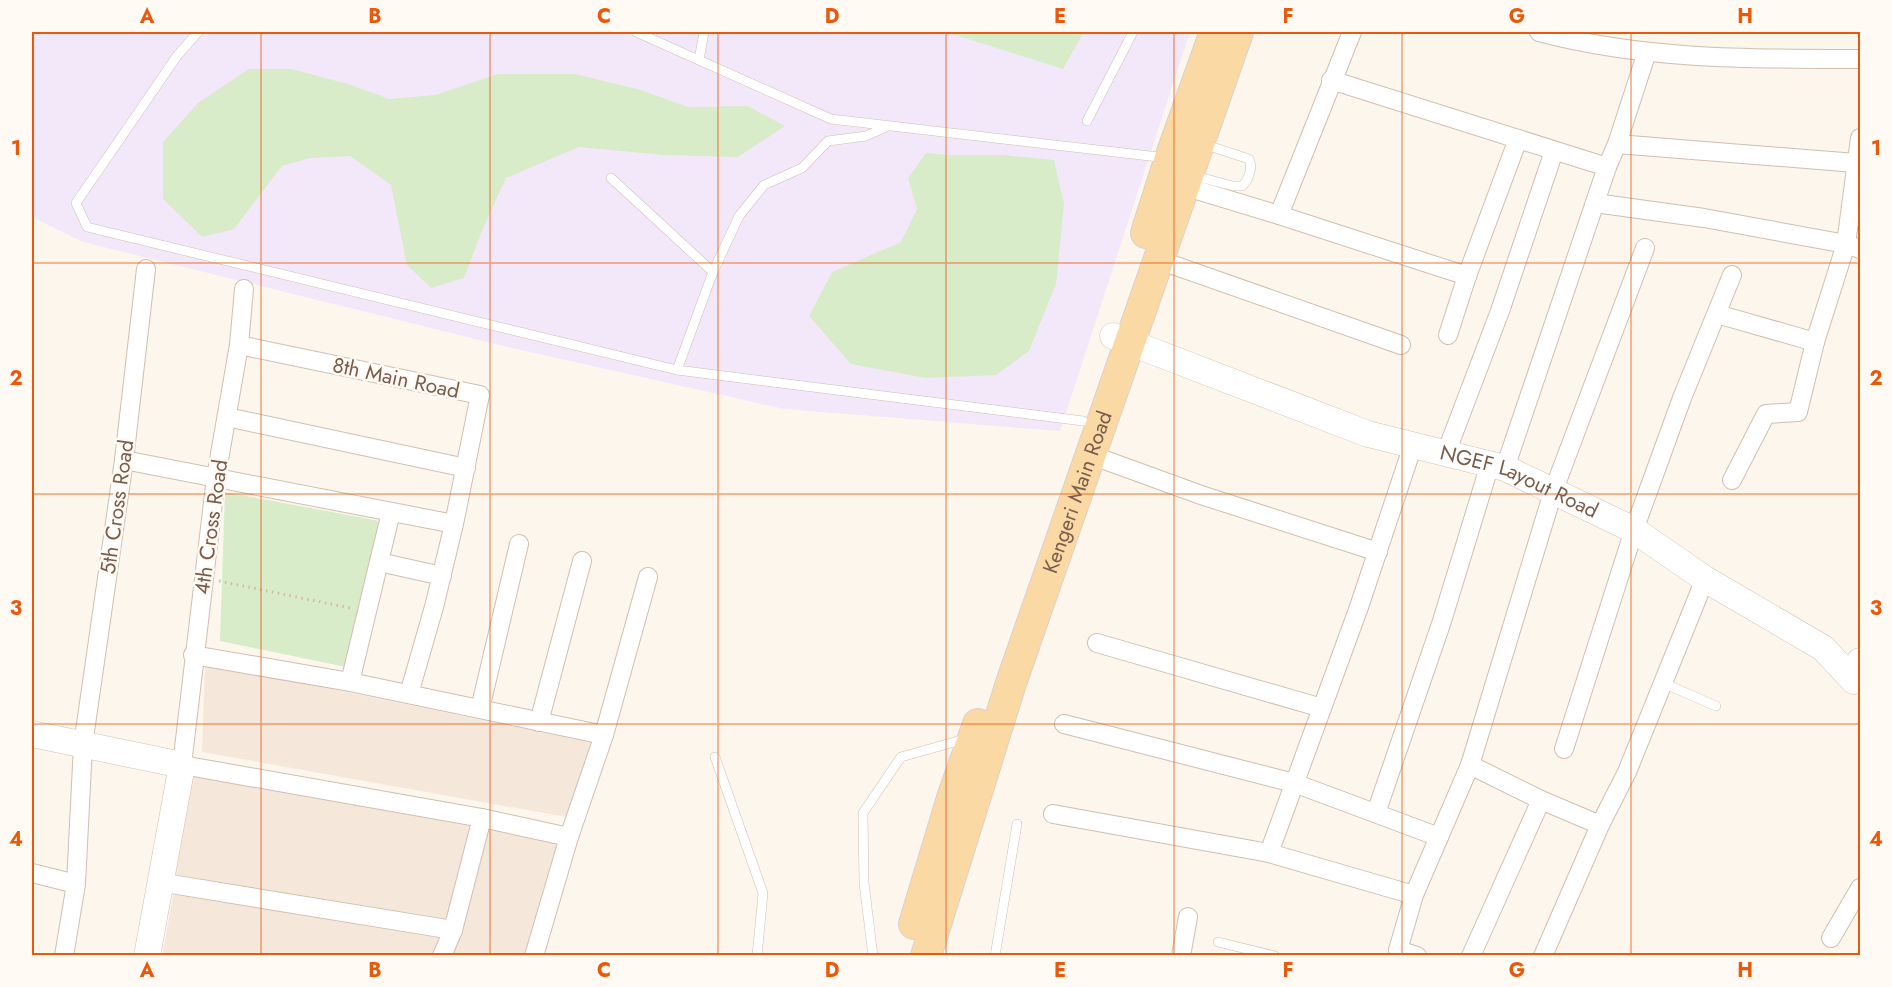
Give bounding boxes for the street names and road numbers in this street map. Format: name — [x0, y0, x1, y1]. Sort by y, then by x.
street label: 8th Main Road — [330, 350, 462, 406]
street label: Kengeri Main Road — [1035, 407, 1120, 577]
street label: NGEF Layout Road — [1437, 437, 1603, 526]
street label: 5th Cross Road — [93, 438, 141, 576]
street label: 4th Cross Road — [187, 458, 235, 596]

